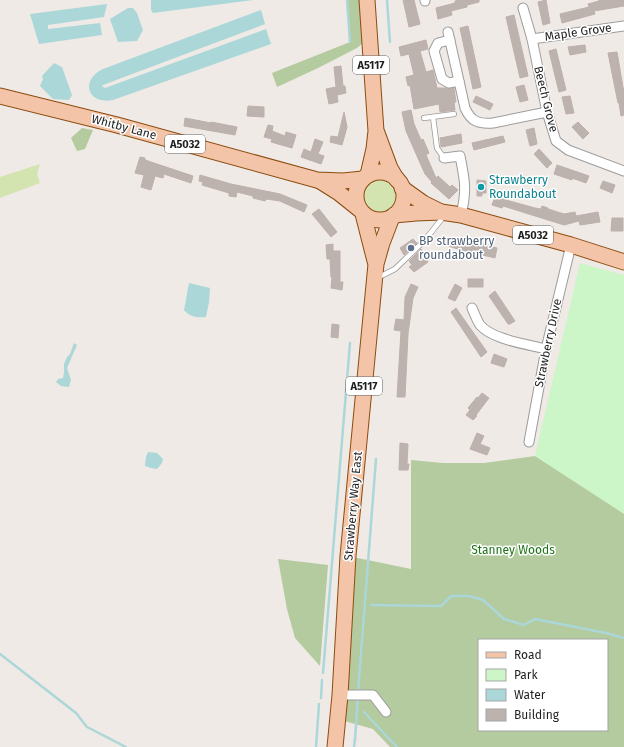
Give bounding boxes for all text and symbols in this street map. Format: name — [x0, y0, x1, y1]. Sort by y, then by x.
street label: Maple Grove — [544, 20, 612, 44]
road number: A5117 — [353, 56, 389, 74]
street label: Beech Grove — [531, 65, 561, 133]
street label: Whitby Lane — [90, 112, 158, 142]
road number: A5032 — [165, 135, 205, 153]
place label: Strawberry Roundabout — [489, 173, 557, 201]
marker: Strawberry Roundabout — [476, 182, 486, 192]
road number: A5032 — [513, 226, 553, 244]
place label: BP strawberry roundabout — [419, 234, 495, 262]
marker: BP strawberry roundabout — [406, 243, 416, 253]
street label: Strawberry Drive — [532, 297, 564, 389]
road number: A5117 — [346, 377, 382, 395]
street label: Strawberry Way East — [341, 450, 365, 561]
park label: Stanney Woods — [471, 543, 555, 557]
legend — [478, 639, 608, 731]
text: Road — [514, 648, 542, 662]
text: Park — [514, 668, 538, 682]
text: Water — [514, 688, 546, 702]
text: Building — [514, 708, 560, 722]

